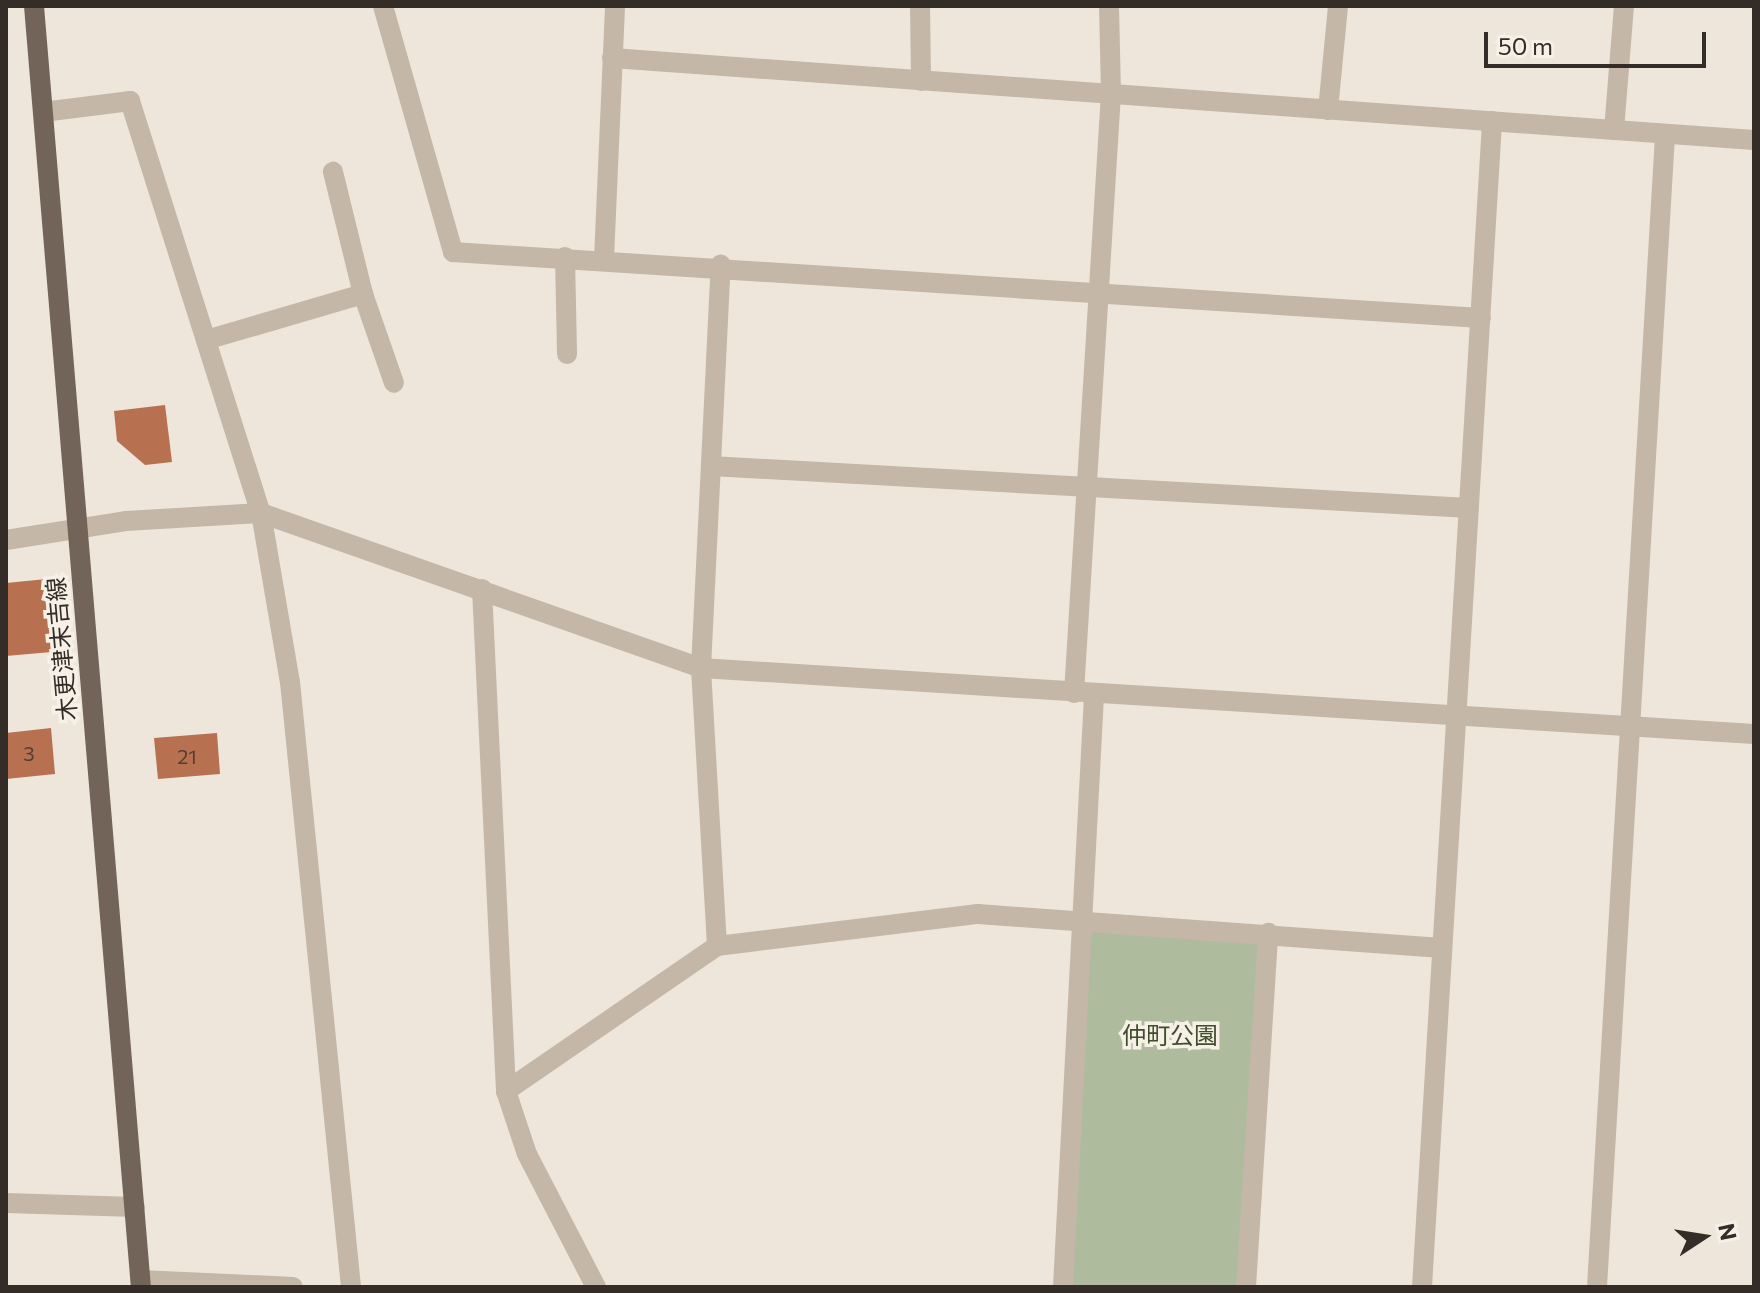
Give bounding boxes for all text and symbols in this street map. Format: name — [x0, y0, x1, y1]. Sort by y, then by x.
scale bar — [1488, 16, 1710, 66]
text: 50 m — [1498, 31, 1553, 60]
street label: 木更津末吉線 — [40, 576, 82, 722]
house number: 3 — [23, 741, 35, 765]
house number: 21 — [177, 744, 197, 768]
park label: 仲町公園 — [1122, 1021, 1218, 1049]
north arrow — [1664, 1197, 1744, 1277]
text: N — [1713, 1221, 1743, 1243]

